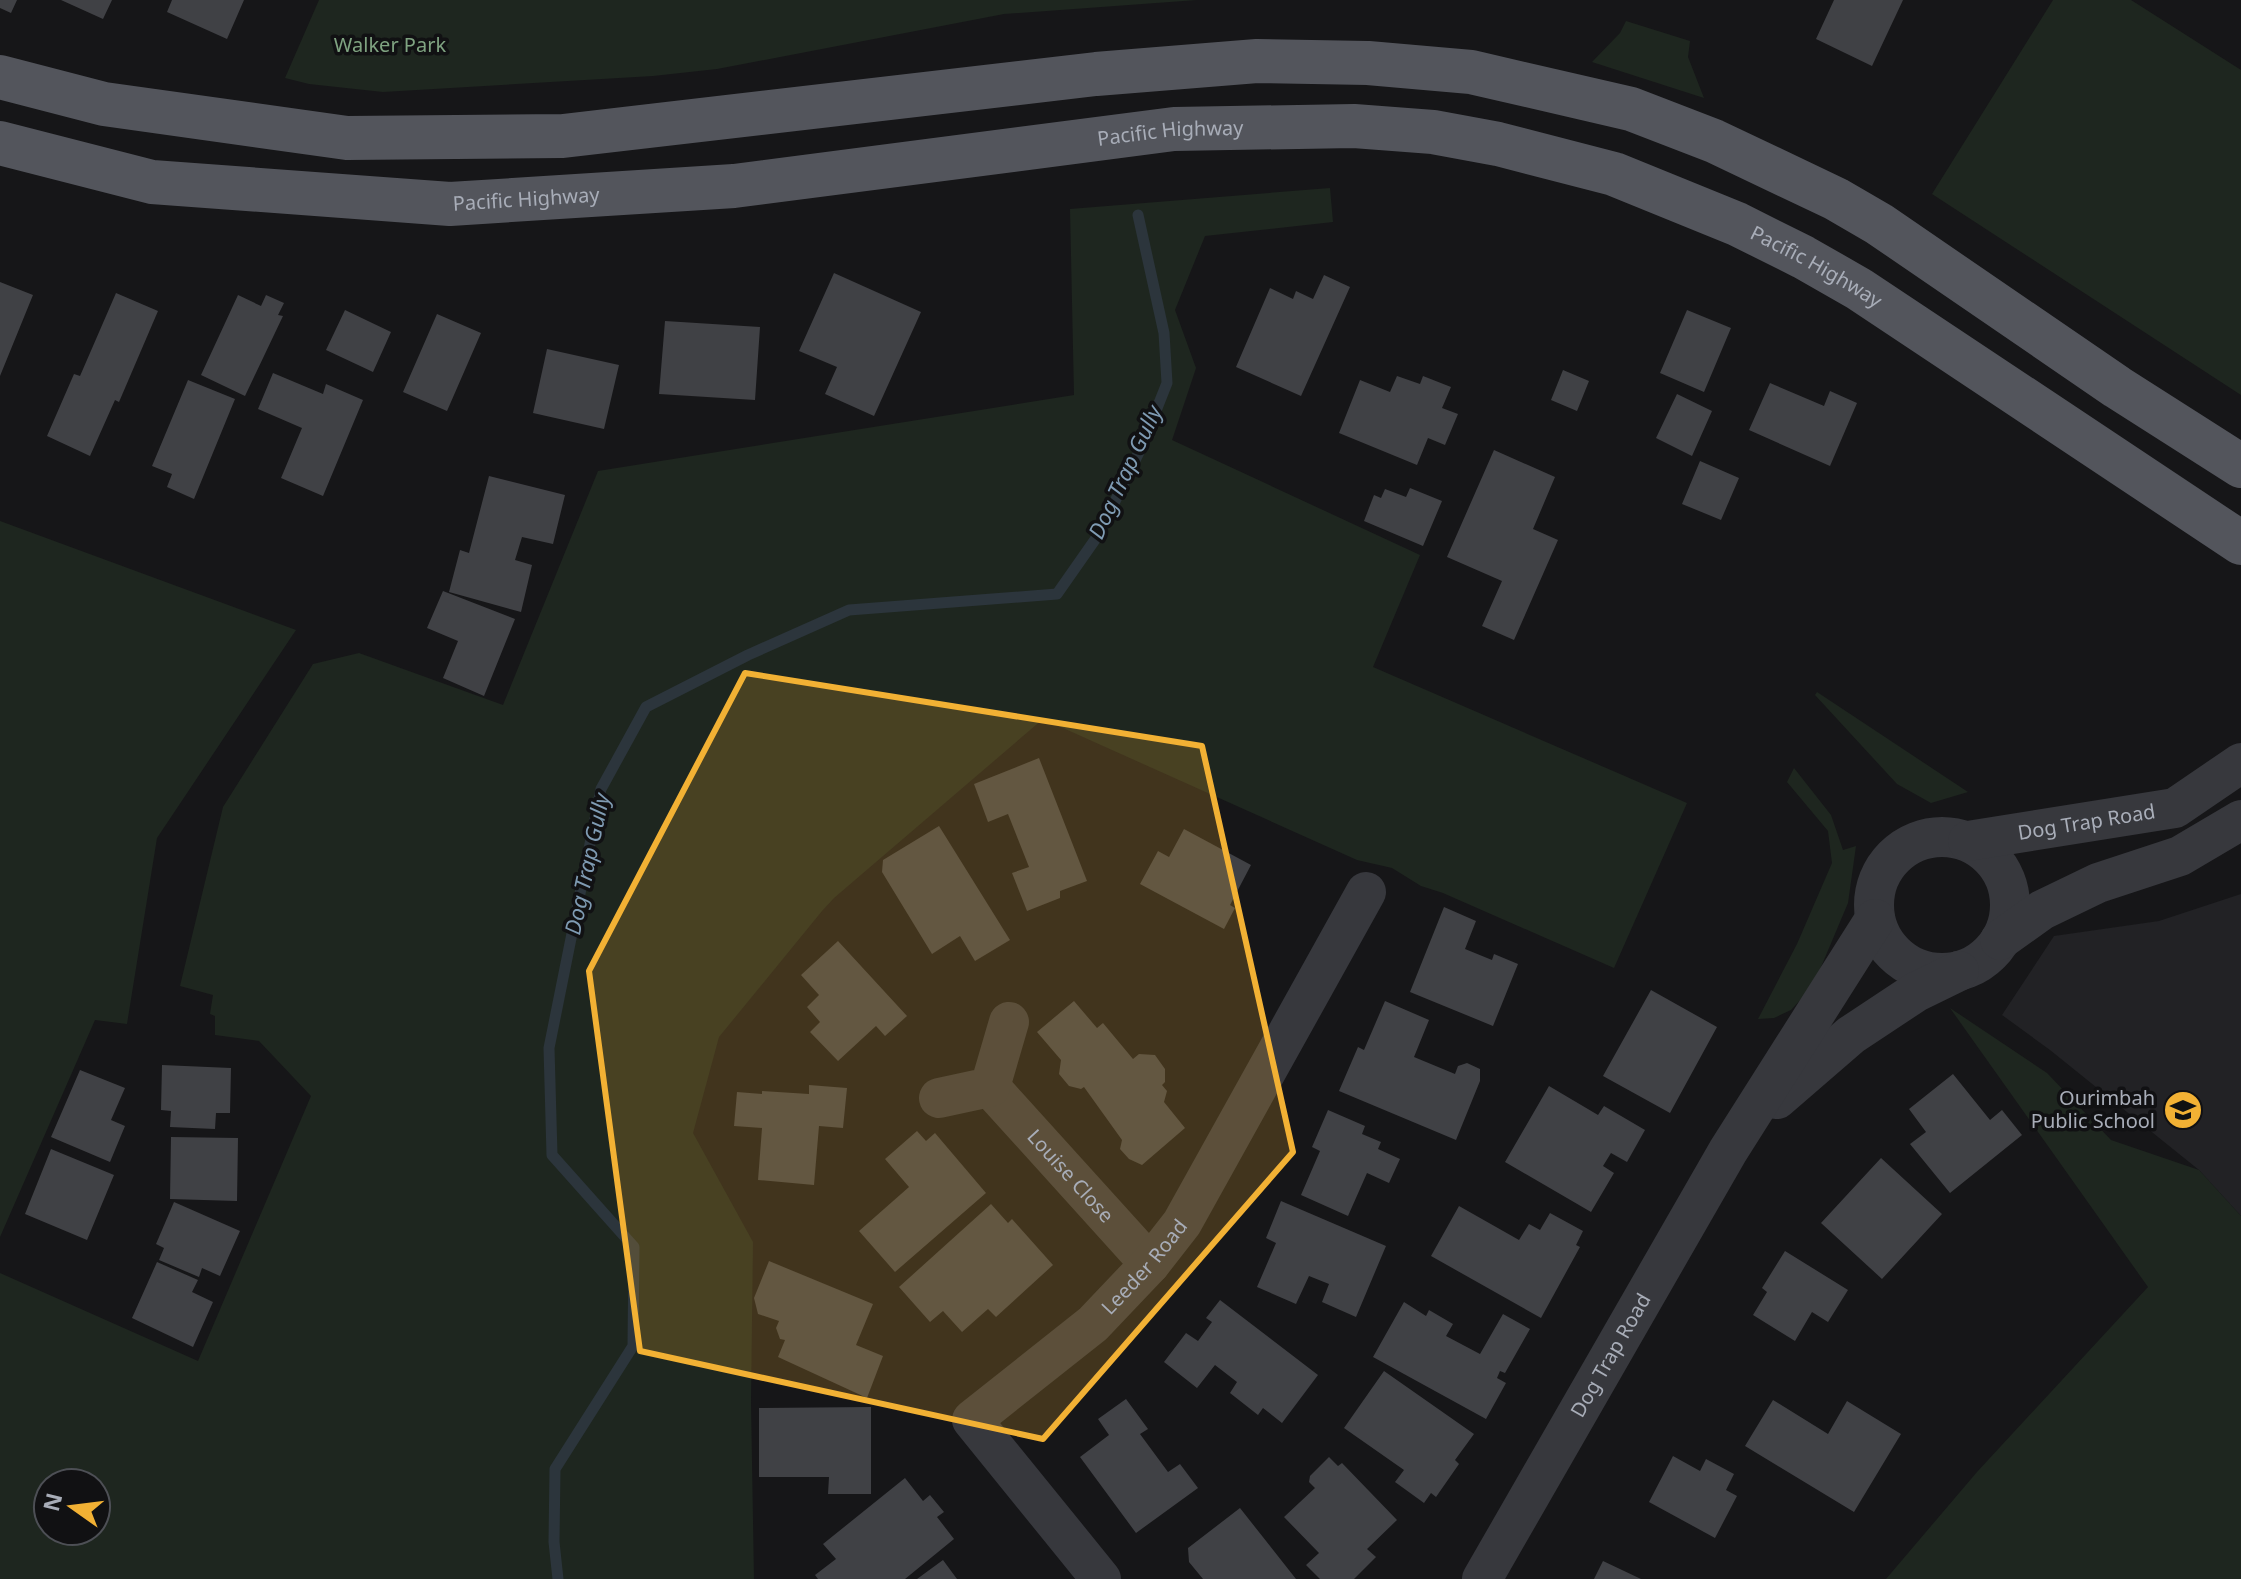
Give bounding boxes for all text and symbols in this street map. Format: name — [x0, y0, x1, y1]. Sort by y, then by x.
park label: Walker Park — [334, 31, 446, 58]
street label: Pacific Highway — [1095, 114, 1244, 152]
street label: Pacific Highway — [452, 181, 601, 217]
street label: Pacific Highway — [1746, 219, 1888, 314]
water label: Dog Trap Gully — [1080, 398, 1169, 543]
water label: Dog Trap Gully — [556, 789, 616, 937]
street label: Dog Trap Road — [2016, 797, 2157, 846]
place label: Ourimbah Public School — [2031, 1084, 2155, 1134]
school or university icon: Ourimbah Public School — [2162, 1089, 2204, 1131]
street label: Louise Close — [1022, 1123, 1120, 1228]
street label: Leeder Road — [1095, 1213, 1193, 1320]
street label: Dog Trap Road — [1564, 1288, 1656, 1422]
north arrow — [32, 1467, 112, 1547]
text: N — [35, 1490, 68, 1514]

